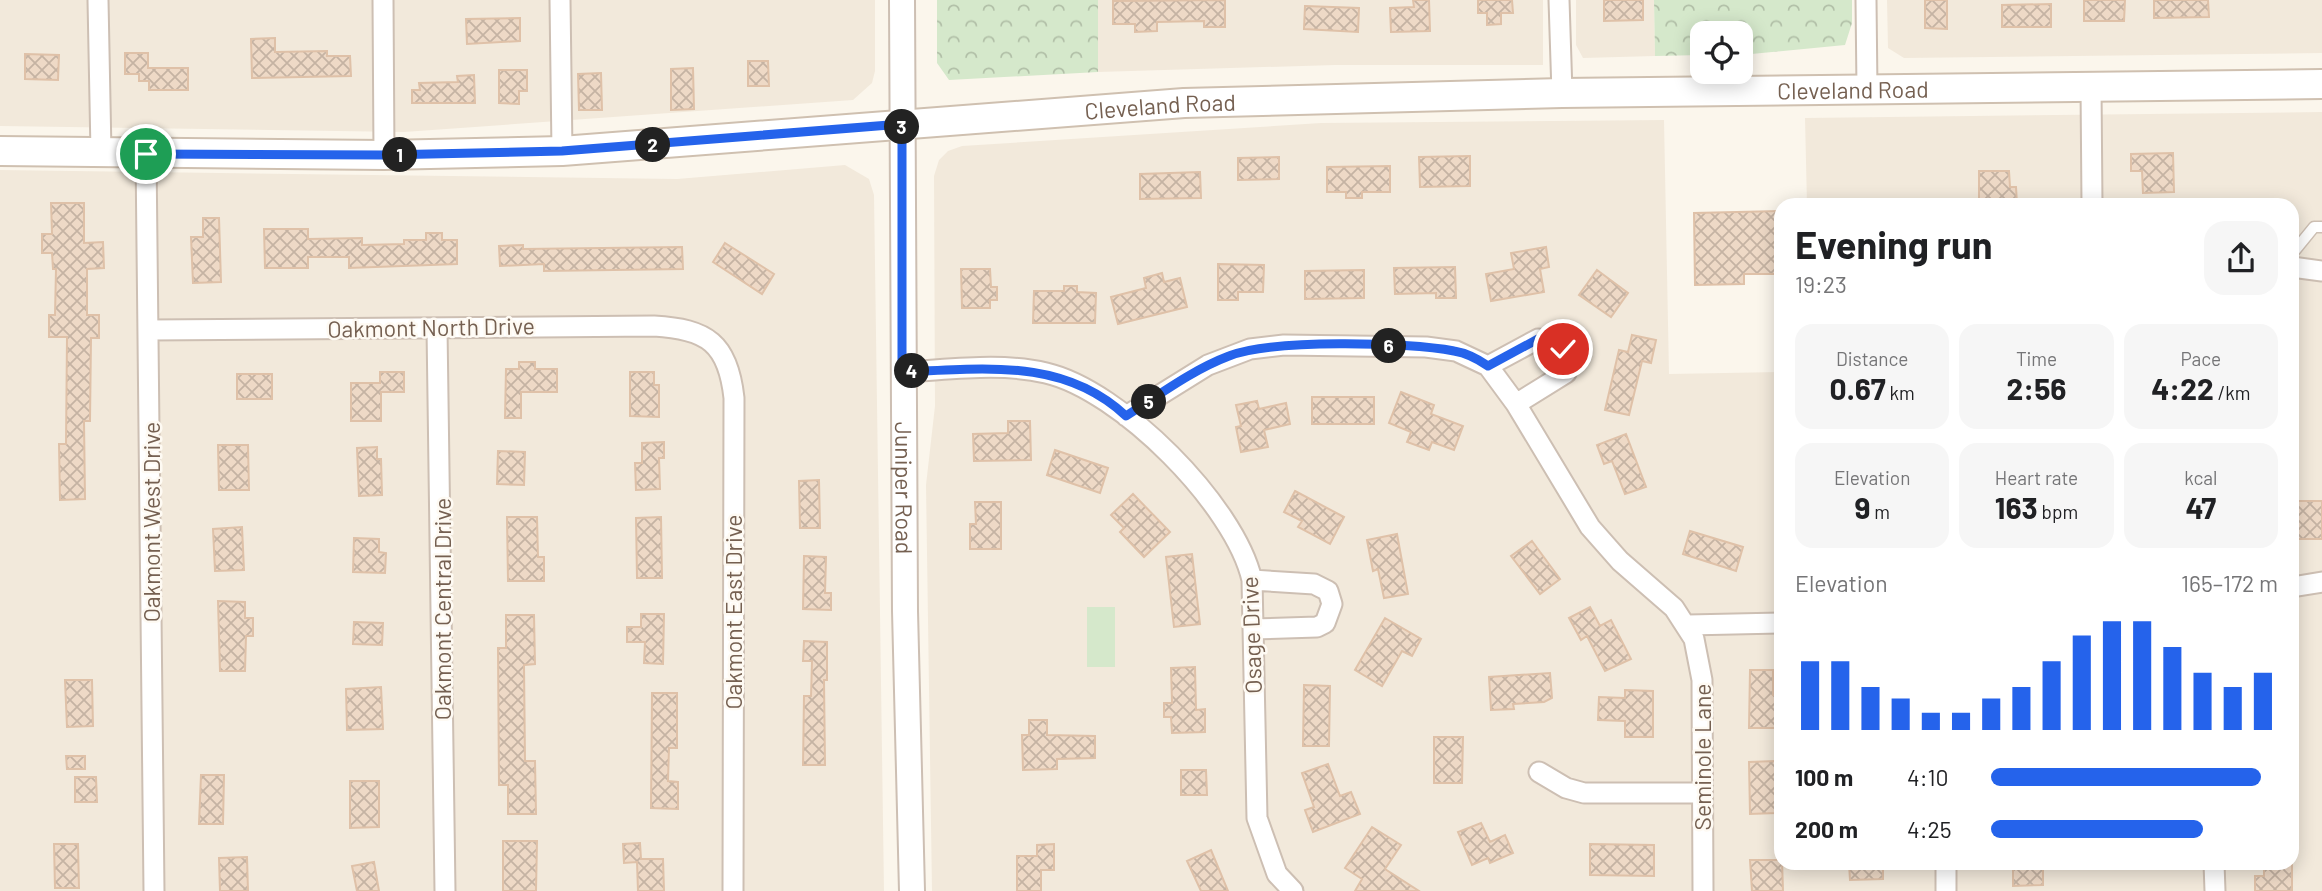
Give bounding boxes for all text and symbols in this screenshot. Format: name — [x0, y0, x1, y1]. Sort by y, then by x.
map controls — [1690, 21, 1753, 84]
button: locate — [1690, 21, 1753, 84]
street label: Cleveland Road — [1777, 75, 1929, 104]
street label: Cleveland Road — [1084, 88, 1236, 125]
pin: 3 — [884, 110, 920, 144]
text: 3 — [896, 115, 907, 138]
pin — [116, 124, 176, 184]
pin: 2 — [636, 128, 670, 162]
text: 2 — [647, 133, 658, 156]
icon: arrive — [127, 135, 165, 173]
pin: 1 — [382, 138, 418, 172]
text: 1 — [396, 143, 403, 166]
text: Evening run — [1795, 221, 1993, 267]
button: share — [2204, 221, 2278, 295]
text: 19:23 — [1795, 270, 1847, 298]
street label: Oakmont North Drive — [327, 311, 535, 343]
pin — [1533, 319, 1593, 379]
pin: 6 — [1372, 328, 1406, 364]
icon: check — [1544, 330, 1582, 368]
text: 6 — [1383, 334, 1394, 357]
text: Distance — [1836, 347, 1908, 370]
text: Time — [2016, 347, 2057, 370]
text: Pace — [2180, 347, 2221, 370]
pin: 4 — [894, 354, 930, 388]
text: 4 — [906, 359, 917, 382]
text: 0.67 — [1830, 370, 1886, 406]
text: 2:56 — [2006, 370, 2066, 406]
text: 4:22 — [2151, 370, 2214, 406]
text: km — [1886, 381, 1915, 404]
text: /km — [2214, 381, 2250, 404]
pin: 5 — [1132, 384, 1166, 420]
text: 5 — [1143, 390, 1154, 413]
street label: Oakmont West Drive — [137, 422, 165, 622]
street label: Juniper Road — [890, 422, 919, 554]
text: Elevation — [1834, 466, 1910, 489]
text: Heart rate — [1995, 466, 2078, 489]
text: kcal — [2184, 466, 2217, 489]
text: 9 — [1854, 489, 1870, 525]
text: 163 — [1995, 489, 2038, 525]
text: 47 — [2185, 489, 2216, 525]
street label: Oakmont Central Drive — [428, 498, 456, 720]
text: m — [1870, 500, 1890, 523]
text: bpm — [2038, 500, 2078, 523]
street label: Oakmont East Drive — [719, 514, 747, 710]
text: Elevation — [1795, 569, 1888, 597]
text: 165–172 m — [2181, 569, 2278, 597]
street label: Osage Drive — [1235, 576, 1267, 694]
street label: Seminole Lane — [1688, 684, 1716, 830]
text: 100 m — [1795, 763, 1853, 791]
text: 4:10 — [1907, 763, 1949, 791]
text: 200 m — [1795, 815, 1858, 843]
text: 4:25 — [1907, 815, 1952, 843]

